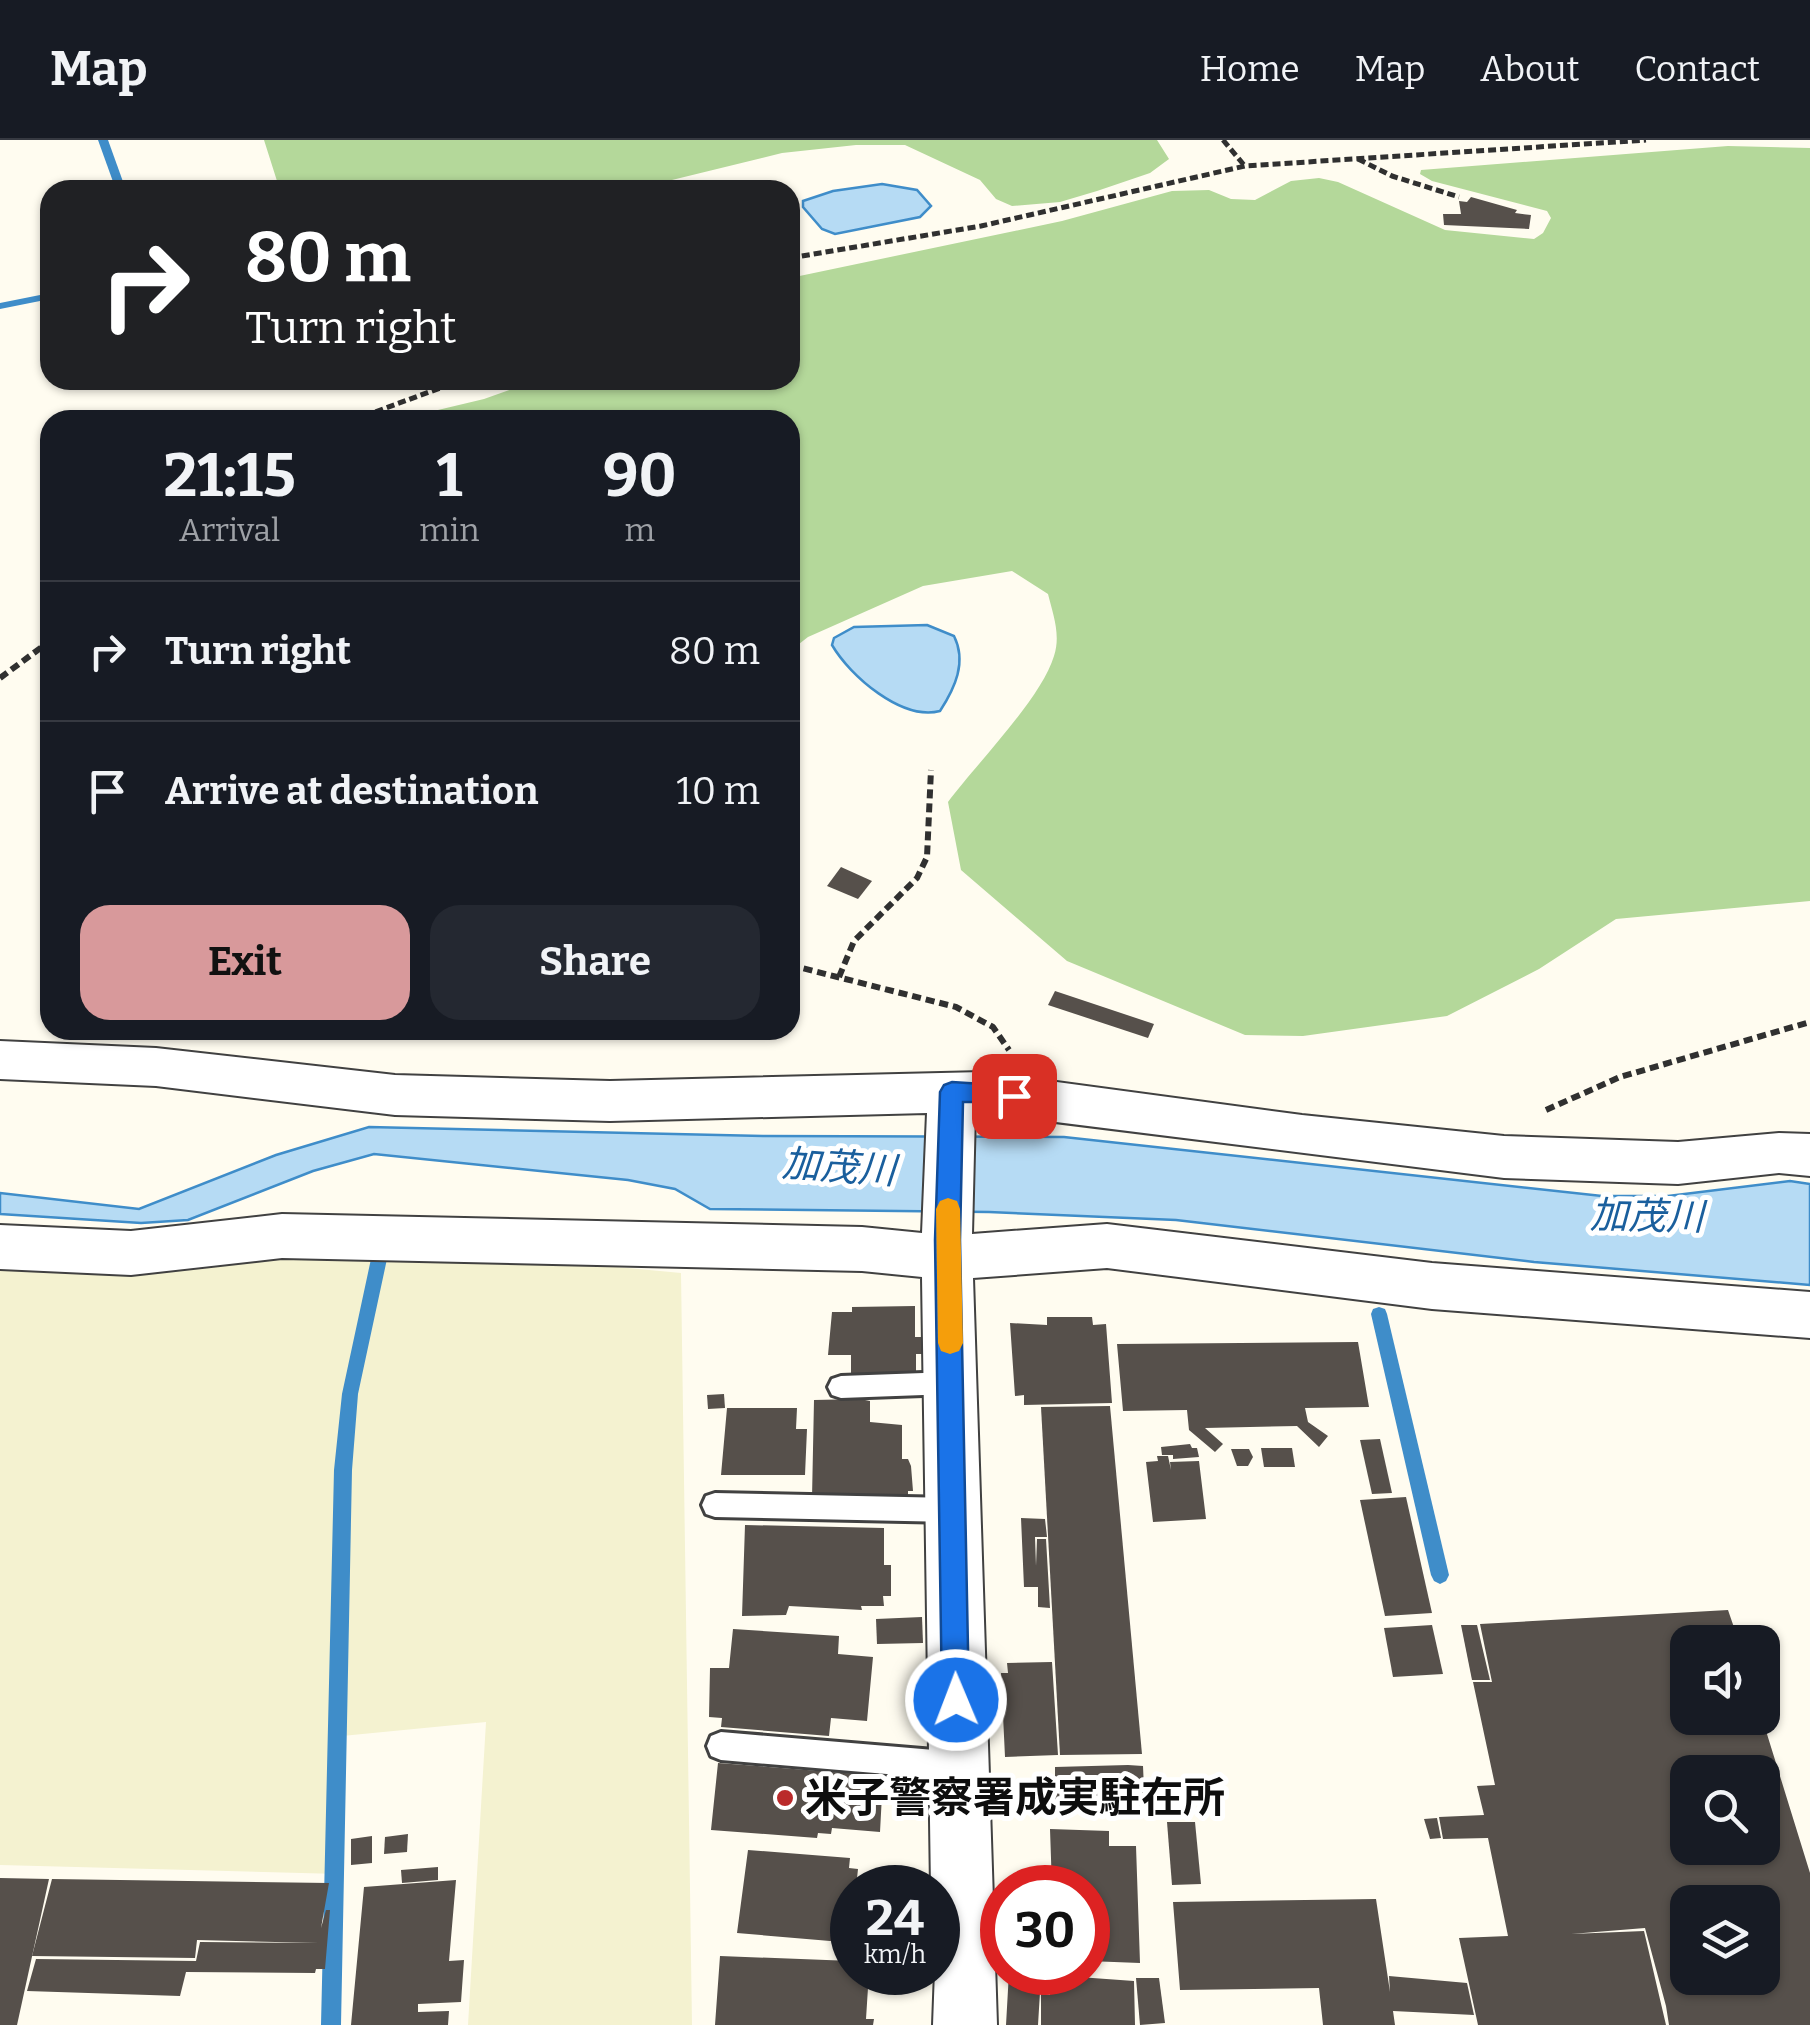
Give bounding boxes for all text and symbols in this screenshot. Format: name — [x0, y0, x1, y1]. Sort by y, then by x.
text: Map — [50, 40, 147, 98]
text: Home — [1200, 48, 1300, 90]
text: Map — [1355, 48, 1425, 90]
text: About — [1480, 48, 1579, 90]
text: Contact — [1634, 48, 1760, 90]
text: 80 m — [245, 216, 411, 300]
icon: right — [80, 220, 210, 350]
text: Turn right — [245, 301, 457, 355]
text: 21:15 — [163, 440, 296, 512]
text: 1 — [436, 440, 462, 512]
text: 90 — [603, 440, 677, 512]
text: Arrival — [179, 511, 280, 549]
text: min — [419, 511, 480, 549]
text: m — [625, 511, 655, 549]
icon: right — [80, 624, 135, 679]
text: Turn right — [165, 628, 351, 674]
text: 80 m — [669, 628, 760, 674]
icon: arrive — [80, 764, 135, 819]
text: Arrive at destination — [165, 768, 538, 814]
text: 10 m — [676, 768, 760, 814]
button: Exit — [80, 905, 410, 1020]
button: Share — [430, 905, 760, 1020]
pin — [972, 1054, 1057, 1139]
icon: arrive — [987, 1069, 1042, 1124]
water label: 加茂川 — [781, 1140, 901, 1194]
water label: 加茂川 — [1590, 1192, 1708, 1240]
map controls — [1670, 1625, 1780, 1995]
button: sound — [1670, 1625, 1780, 1735]
position arrow — [904, 1648, 1008, 1752]
button: search — [1670, 1755, 1780, 1865]
place label: 米子警察署成実駐在所 — [805, 1773, 1225, 1823]
marker: 米子警察署成実駐在所 — [774, 1787, 796, 1809]
speed limit sign: 30 — [980, 1865, 1110, 1995]
button: layers — [1670, 1885, 1780, 1995]
text: 24 — [866, 1888, 924, 1948]
text: km/h — [864, 1940, 926, 1970]

